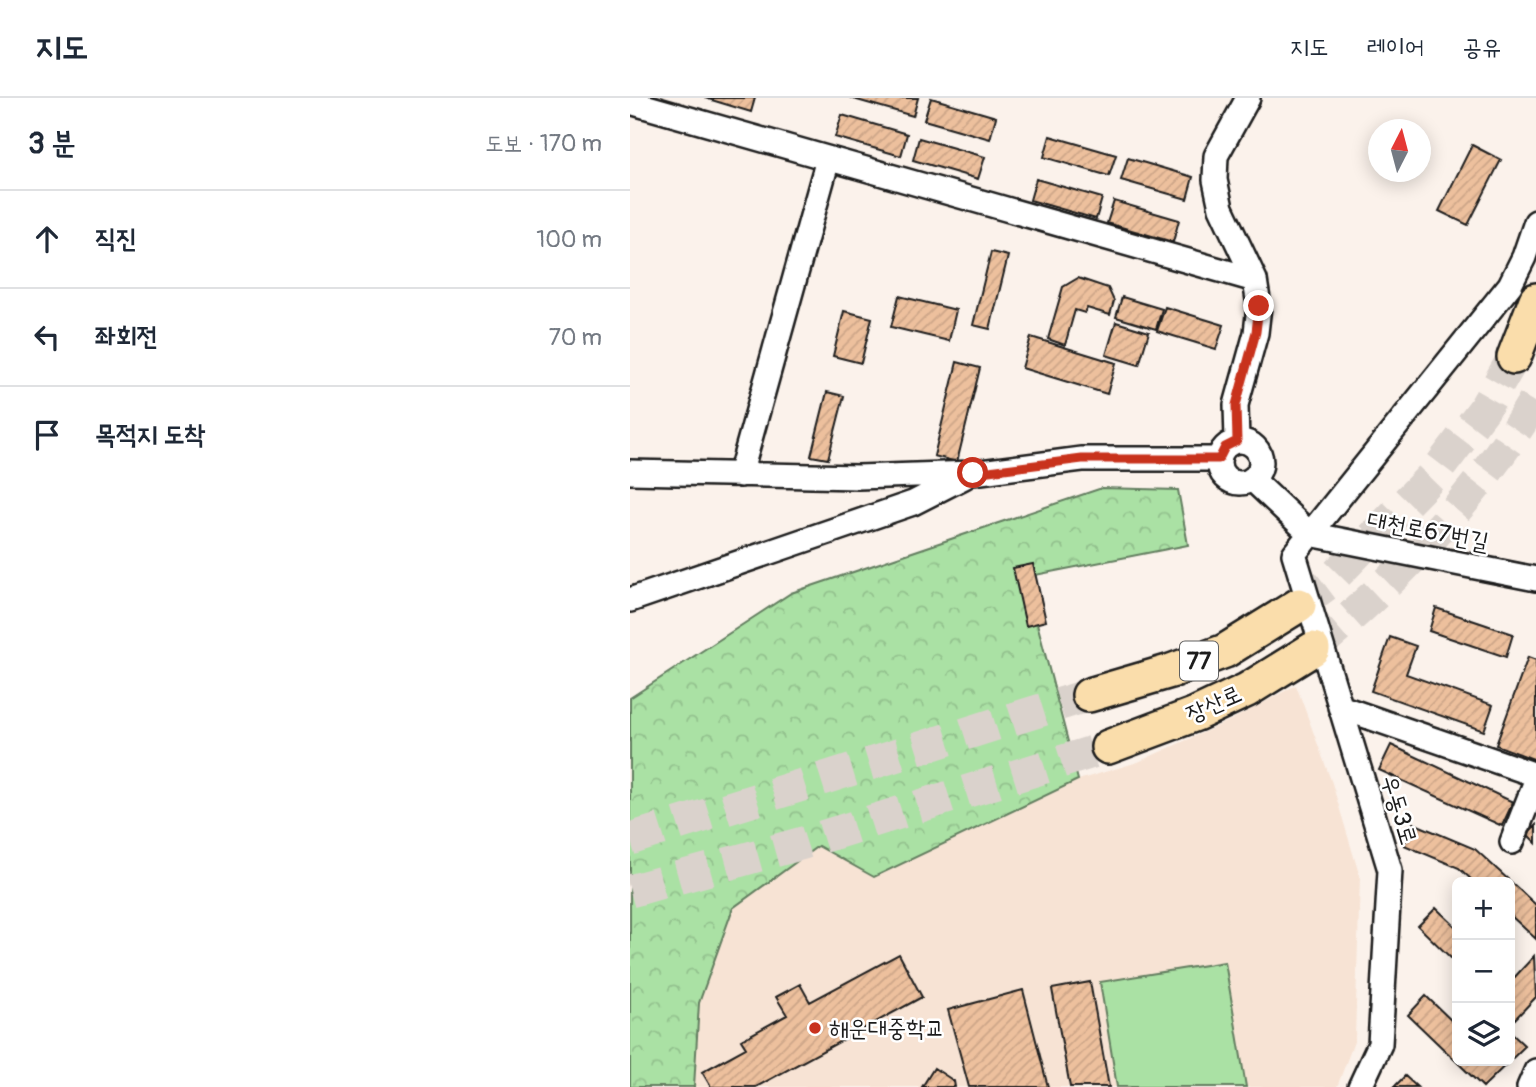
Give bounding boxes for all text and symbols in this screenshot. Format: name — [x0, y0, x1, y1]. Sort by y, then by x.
text: 지도 — [35, 27, 88, 68]
text: 지도 — [1290, 33, 1328, 62]
text: 레이어 — [1366, 33, 1424, 62]
text: 공유 — [1462, 33, 1501, 62]
north arrow — [1368, 119, 1431, 182]
text: 3 분 — [28, 125, 75, 162]
text: 도보 · 170 m — [485, 129, 602, 158]
icon: ahead — [28, 220, 66, 258]
text: 직진 — [95, 223, 137, 255]
text: 100 m — [536, 225, 602, 254]
route end — [1243, 290, 1274, 321]
icon: left — [28, 318, 66, 356]
text: 좌회전 — [95, 321, 158, 353]
text: 70 m — [549, 323, 602, 352]
icon: arrive — [28, 416, 66, 454]
text: 목적지 도착 — [95, 419, 205, 451]
route start — [957, 457, 988, 488]
street label: 대천로67번길 — [1365, 505, 1491, 557]
road number: 77 — [1180, 642, 1218, 680]
street label: 장산로 — [1182, 679, 1246, 729]
street label: 우동3로 — [1375, 772, 1423, 848]
map controls — [1452, 877, 1515, 1066]
button: + — [1452, 877, 1515, 940]
button: − — [1452, 940, 1515, 1003]
button: layers — [1452, 1003, 1515, 1066]
place label: 해운대중학교 — [829, 1014, 945, 1043]
marker: 해운대중학교 — [807, 1020, 823, 1036]

